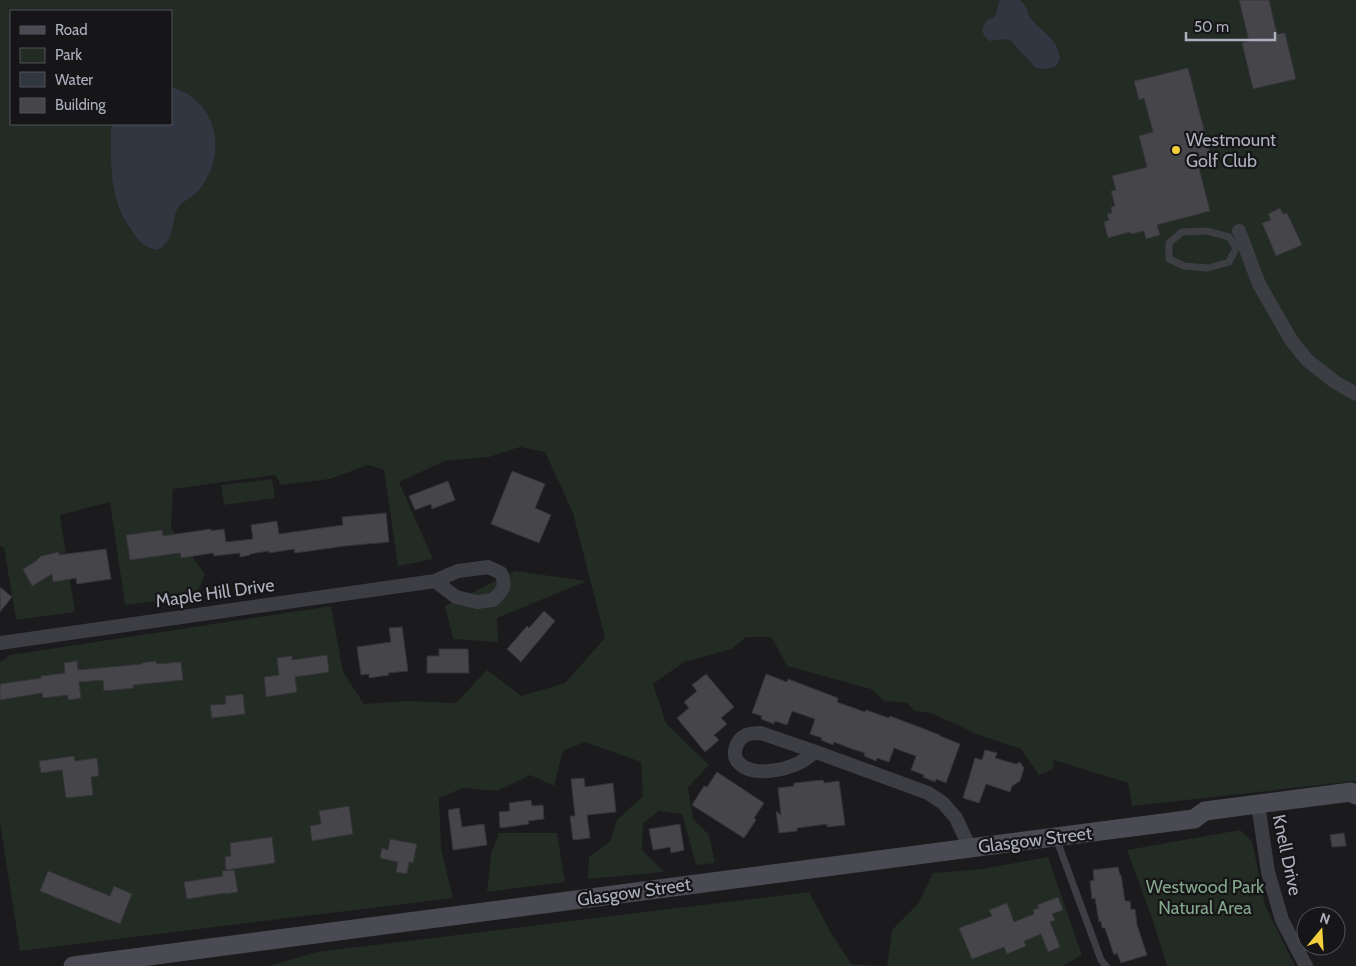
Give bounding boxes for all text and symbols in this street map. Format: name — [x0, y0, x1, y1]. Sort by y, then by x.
legend — [10, 10, 172, 125]
scale bar — [1186, 10, 1275, 42]
text: 50 m — [1194, 18, 1229, 36]
text: Road — [55, 21, 88, 39]
text: Park — [55, 46, 82, 64]
text: Water — [55, 71, 93, 89]
text: Building — [55, 96, 106, 114]
place label: Westmount Golf Club — [1186, 129, 1276, 172]
marker: Westmount Golf Club — [1170, 144, 1182, 156]
street label: Maple Hill Drive — [154, 574, 276, 612]
street label: Knell Drive — [1268, 812, 1306, 898]
street label: Glasgow Street — [977, 822, 1093, 858]
street label: Glasgow Street — [576, 873, 692, 911]
park label: Westwood Park Natural Area — [1146, 876, 1265, 919]
north arrow — [1296, 906, 1346, 956]
text: N — [1318, 909, 1333, 929]

